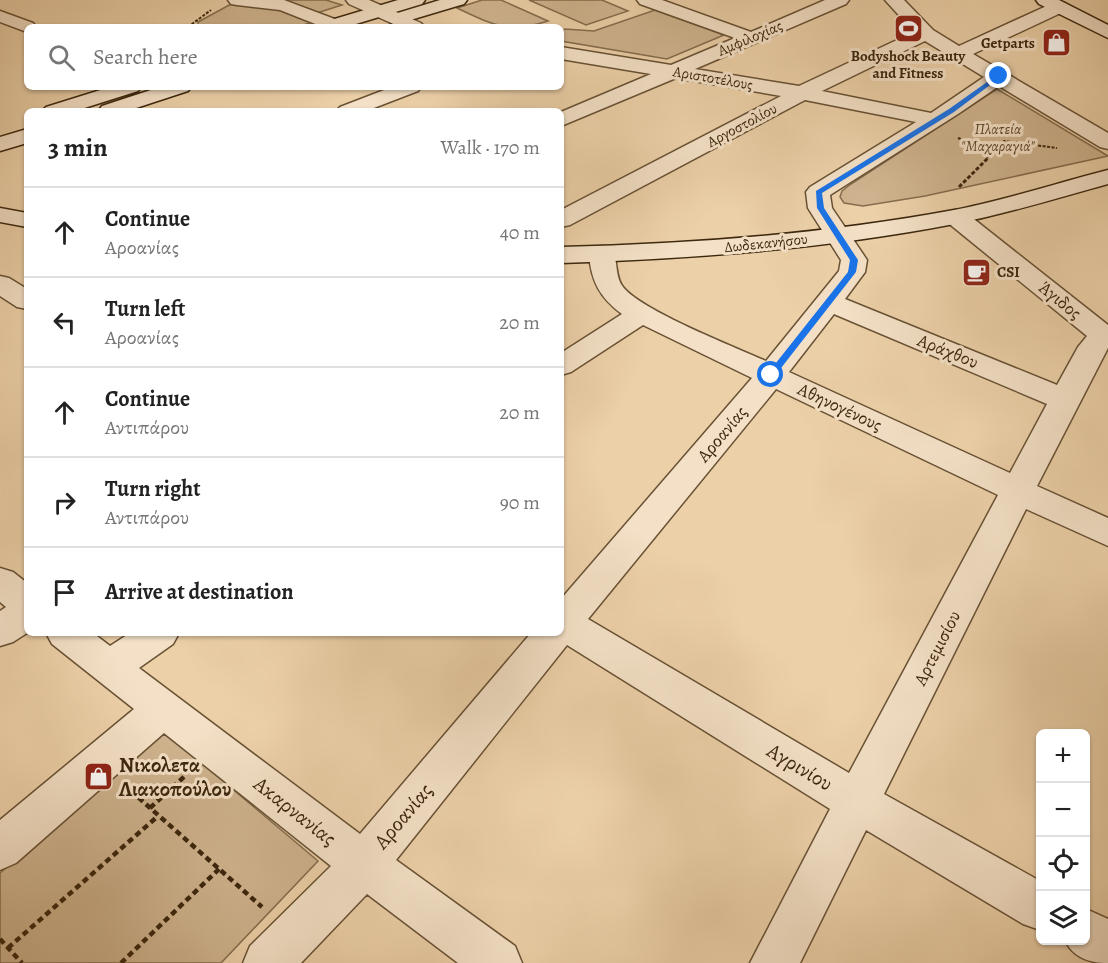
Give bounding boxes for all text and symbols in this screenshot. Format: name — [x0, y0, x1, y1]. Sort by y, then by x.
sports icon: Bodyshock Beauty and Fitness — [892, 13, 924, 45]
street label: Αμφιλοχίας — [714, 15, 785, 61]
search box — [24, 24, 564, 90]
shop icon: Getparts — [1040, 27, 1072, 59]
place label: Getparts — [981, 33, 1035, 53]
icon: search — [45, 41, 78, 74]
text: Search here — [93, 42, 198, 72]
place label: Bodyshock Beauty and Fitness — [851, 46, 966, 83]
street label: Αριστοτέλους — [671, 61, 754, 95]
route end — [985, 62, 1011, 88]
street label: Αργοστολίου — [703, 98, 781, 152]
park label: Πλατεία "Μαχαραγιά" — [961, 119, 1036, 156]
text: 3 min — [48, 130, 108, 165]
text: Walk · 170 m — [440, 134, 540, 161]
text: Continue — [105, 204, 190, 234]
icon: ahead — [48, 216, 81, 249]
text: 40 m — [500, 219, 540, 246]
street label: Δωδεκανήσου — [723, 229, 809, 257]
text: Αροανίας — [105, 234, 179, 261]
cafe icon: CSI — [960, 256, 992, 288]
place label: CSI — [997, 262, 1020, 282]
street label: Άγιδος — [1033, 275, 1087, 325]
text: Turn left — [105, 294, 185, 324]
icon: left — [48, 306, 81, 339]
text: 20 m — [499, 309, 540, 336]
text: Αροανίας — [105, 324, 179, 351]
street label: Αράχθου — [913, 328, 982, 374]
route start — [757, 361, 783, 387]
street label: Αθηνογένους — [793, 377, 886, 437]
text: Continue — [105, 384, 190, 414]
icon: ahead — [48, 396, 81, 429]
text: 20 m — [499, 399, 540, 426]
street label: Αροανίας — [691, 401, 753, 468]
text: Αντιπάρου — [105, 414, 189, 441]
text: Turn right — [105, 474, 201, 504]
icon: right — [48, 486, 81, 519]
text: 90 m — [500, 489, 540, 516]
text: Αντιπάρου — [105, 504, 189, 531]
icon: arrive — [48, 576, 81, 609]
text: Arrive at destination — [105, 577, 294, 607]
street label: Αρτεμισίου — [908, 607, 966, 690]
map controls — [1036, 729, 1090, 945]
button: + — [1036, 729, 1090, 783]
street label: Αγρινίου — [761, 736, 838, 798]
place label: Νικολετα Λιακοπούλου — [118, 751, 231, 803]
shop icon: Νικολετα Λιακοπούλου — [82, 761, 114, 793]
street label: Ακαρνανίας — [247, 769, 342, 852]
street label: Αροανίας — [367, 777, 439, 855]
button: − — [1036, 783, 1090, 837]
button: locate — [1036, 837, 1090, 891]
button: layers — [1036, 891, 1090, 945]

